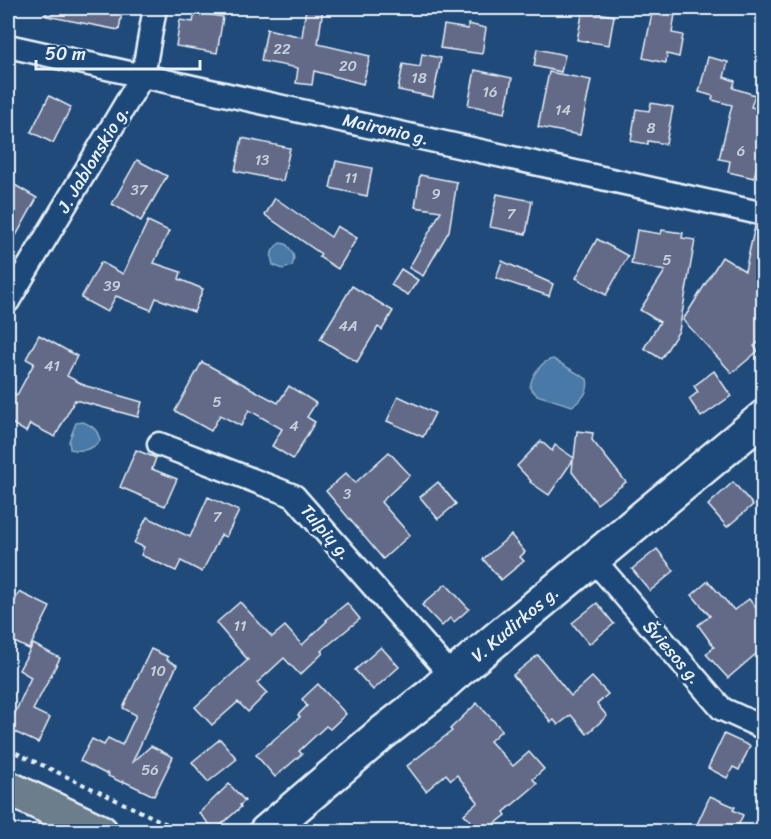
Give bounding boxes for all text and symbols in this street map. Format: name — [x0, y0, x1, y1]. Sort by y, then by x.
scale bar — [36, 33, 200, 71]
house number: 22 — [273, 36, 291, 62]
text: 50 m — [45, 38, 86, 70]
house number: 20 — [339, 53, 357, 79]
house number: 18 — [411, 65, 427, 91]
house number: 16 — [483, 79, 497, 105]
house number: 14 — [555, 97, 571, 123]
street label: J. Jablonskio g. — [48, 99, 138, 220]
street label: Maironio g. — [340, 104, 432, 154]
house number: 8 — [646, 115, 656, 141]
house number: 6 — [737, 138, 745, 164]
house number: 13 — [255, 147, 269, 173]
house number: 11 — [345, 165, 357, 191]
house number: 37 — [131, 177, 149, 203]
house number: 9 — [431, 181, 441, 207]
house number: 7 — [507, 201, 517, 227]
house number: 5 — [662, 247, 672, 273]
house number: 39 — [103, 273, 121, 299]
house number: 4A — [338, 313, 358, 339]
house number: 41 — [44, 353, 60, 379]
house number: 5 — [212, 389, 222, 415]
house number: 4 — [289, 413, 299, 439]
house number: 3 — [343, 481, 351, 507]
street label: Tulpių g. — [292, 496, 360, 568]
house number: 7 — [213, 504, 223, 530]
street label: V. Kudirkos g. — [464, 577, 566, 671]
street label: Šviesos g. — [634, 612, 710, 692]
house number: 11 — [234, 613, 246, 639]
house number: 10 — [150, 658, 166, 684]
house number: 56 — [141, 757, 159, 783]

